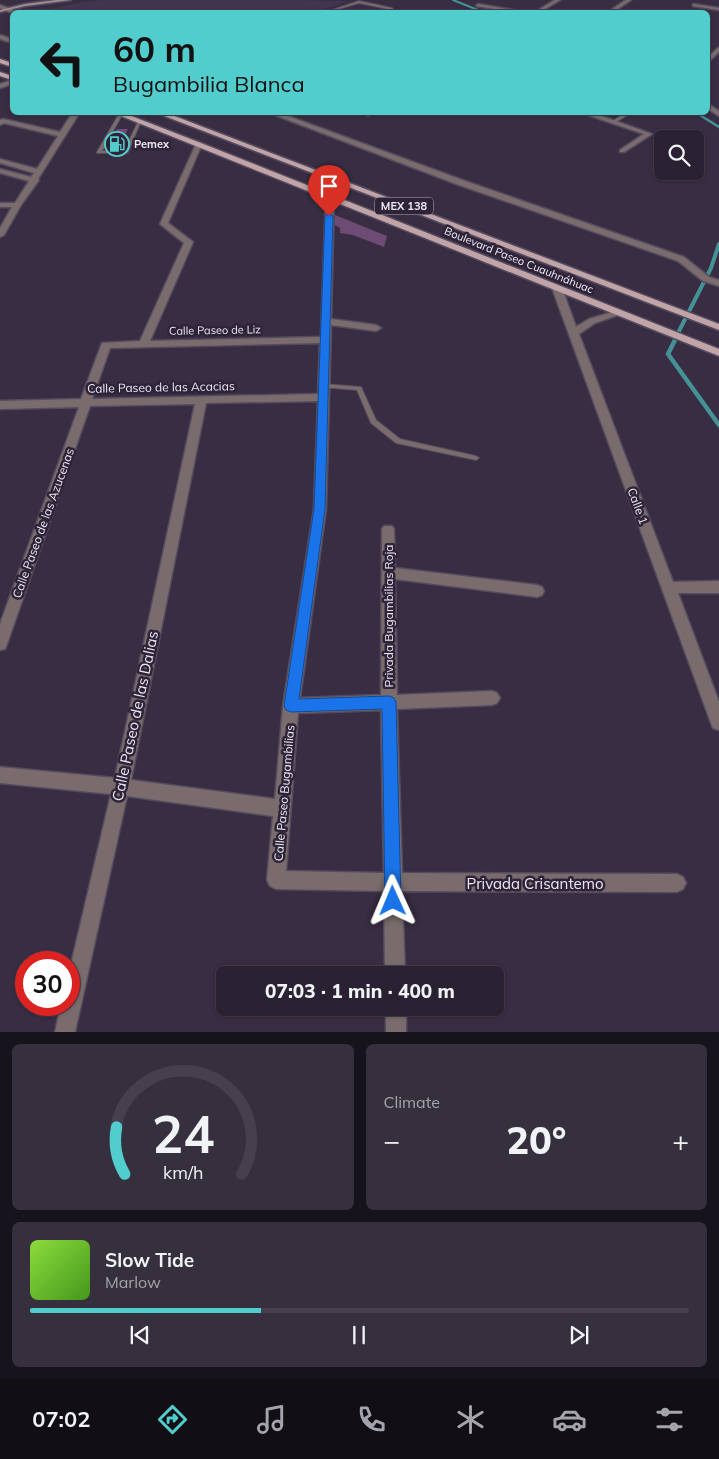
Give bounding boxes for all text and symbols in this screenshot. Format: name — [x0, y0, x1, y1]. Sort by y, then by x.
text: 60 m — [113, 27, 196, 71]
icon: left — [30, 30, 95, 95]
text: Bugambilia Blanca — [113, 70, 305, 98]
map controls — [654, 130, 704, 180]
button: search — [654, 130, 704, 180]
fuel station icon: Pemex — [104, 131, 130, 157]
place label: Pemex — [134, 137, 170, 151]
pin — [308, 165, 350, 216]
icon: arrive — [315, 172, 343, 200]
road number: MEX 138 — [375, 198, 433, 215]
street label: Boulevard Paseo Cuauhnáhuac — [442, 224, 596, 297]
street label: Calle Paseo de Liz — [169, 322, 261, 338]
street label: Calle Paseo de las Acacias — [87, 378, 235, 396]
street label: Calle Paseo de las Azucenas — [9, 446, 77, 600]
street label: Calle 1 — [624, 486, 652, 526]
street label: Privada Bugambilias Roja — [381, 544, 396, 688]
street label: Calle Paseo de las Dalias — [108, 629, 162, 803]
street label: Calle Paseo Bugambilias — [271, 724, 297, 862]
position arrow — [366, 874, 418, 926]
street label: Privada Crisantemo — [467, 874, 603, 893]
speed limit sign: 30 — [15, 951, 80, 1016]
text: 07:03 · 1 min · 400 m — [265, 979, 455, 1003]
text: Climate — [384, 1092, 440, 1112]
text: 24 — [152, 1101, 214, 1166]
text: 20° — [506, 1116, 566, 1164]
text: − — [384, 1123, 400, 1158]
text: + — [672, 1123, 689, 1158]
text: km/h — [163, 1161, 203, 1183]
text: Slow Tide — [105, 1248, 194, 1272]
text: Marlow — [105, 1272, 161, 1292]
icon: previous — [126, 1321, 154, 1349]
icon: pause — [345, 1321, 373, 1349]
icon: next — [565, 1321, 593, 1349]
icon: directions — [155, 1402, 190, 1437]
icon: music — [254, 1402, 289, 1437]
icon: phone — [354, 1402, 389, 1437]
icon: climate — [453, 1402, 488, 1437]
icon: car — [552, 1402, 587, 1437]
icon: filters — [652, 1402, 687, 1437]
text: 07:02 — [32, 1405, 90, 1433]

